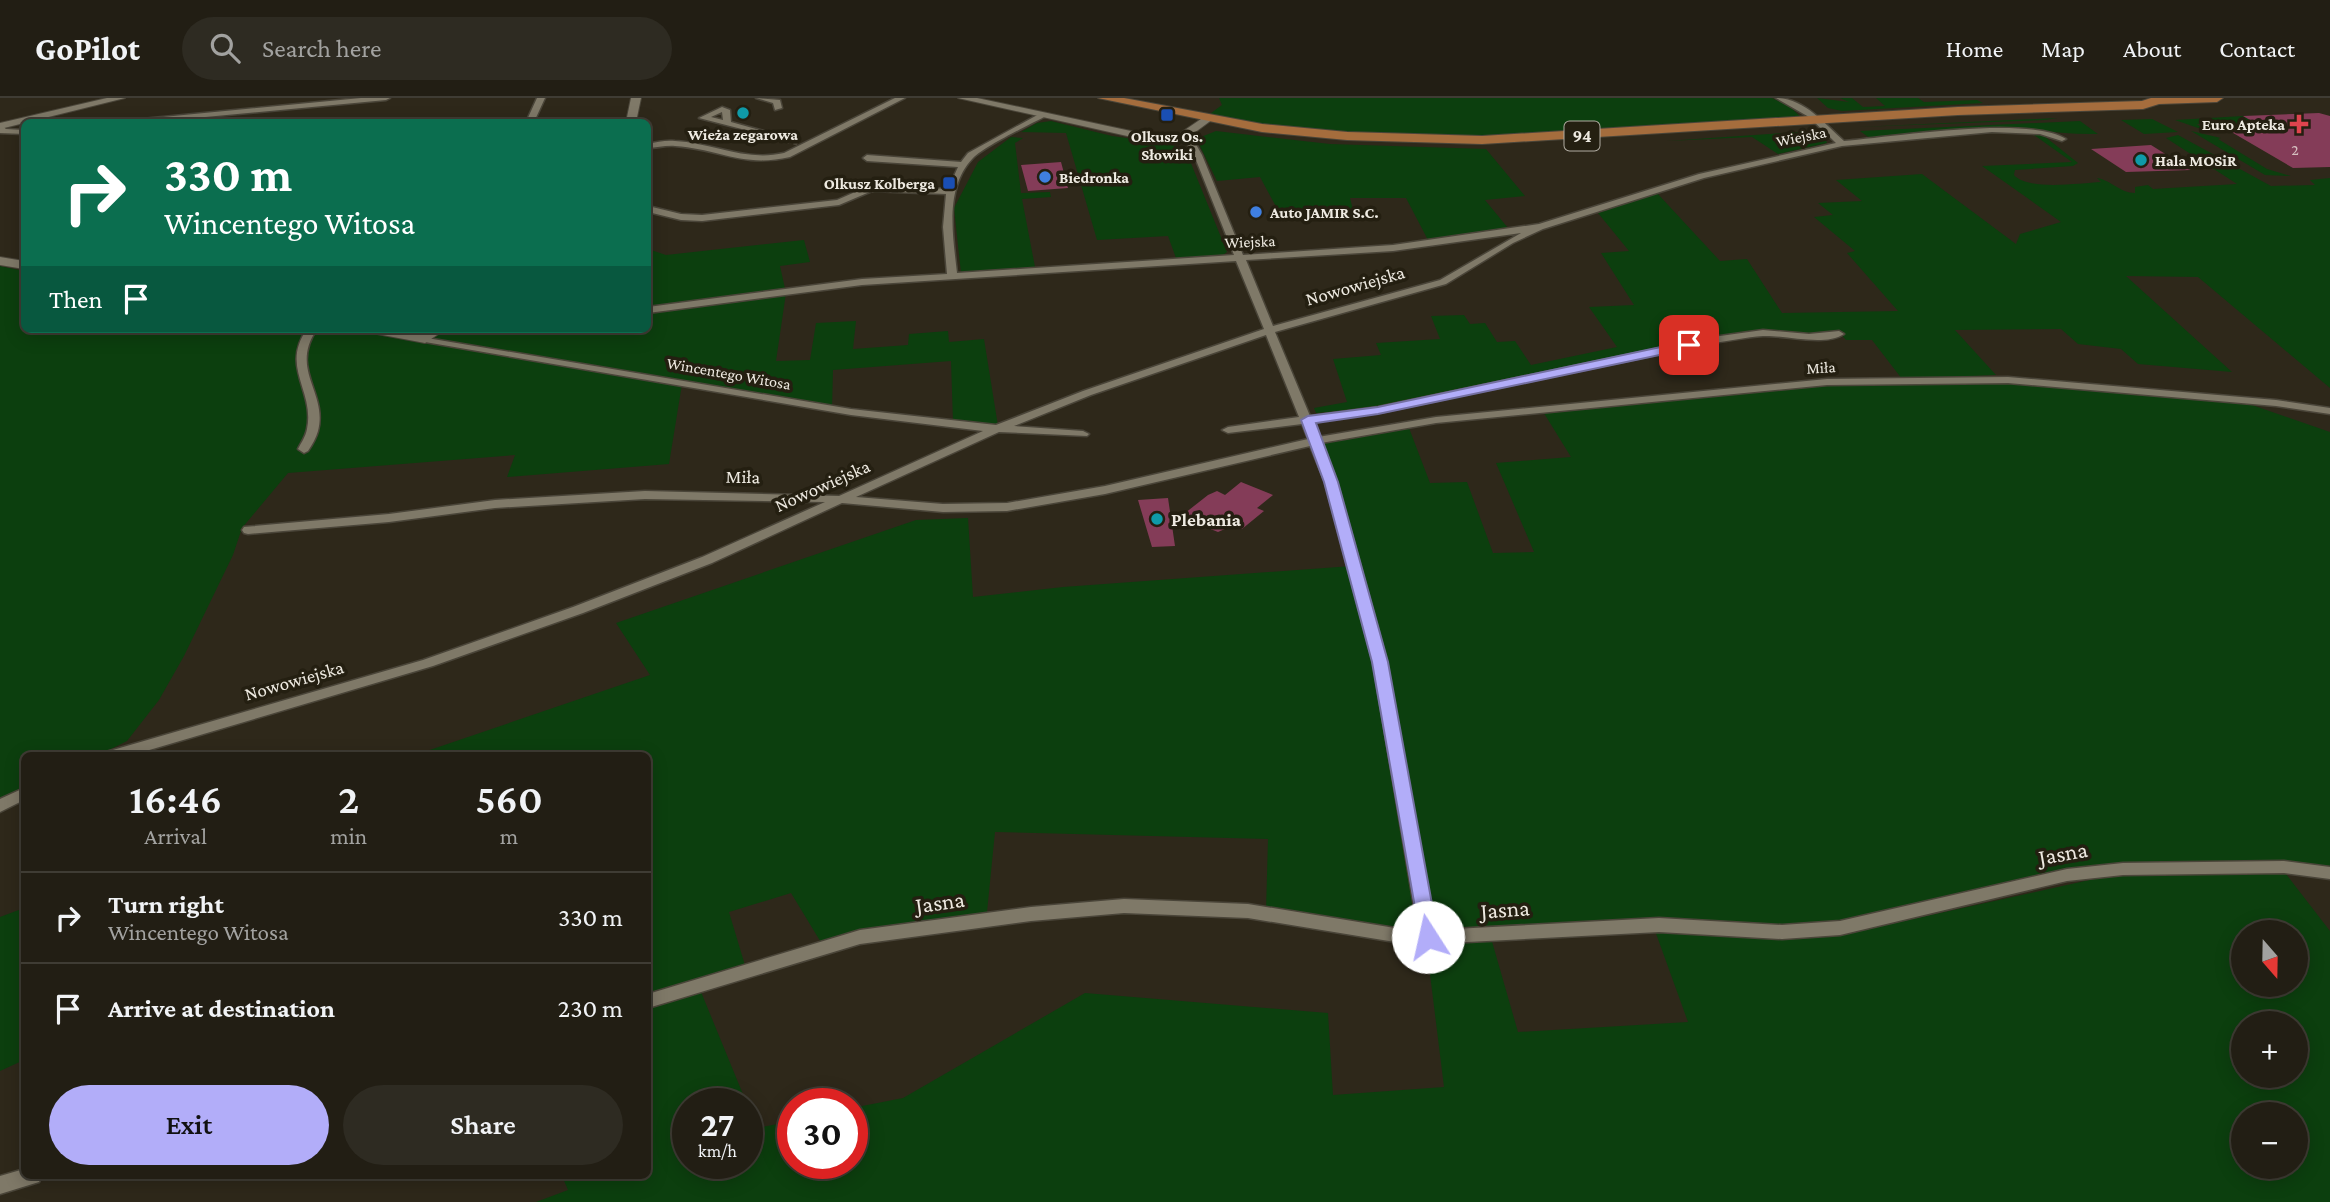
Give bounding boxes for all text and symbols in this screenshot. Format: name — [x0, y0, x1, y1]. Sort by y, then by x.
search box — [182, 17, 672, 80]
icon: search — [206, 29, 244, 67]
text: GoPilot — [35, 30, 140, 67]
text: Search here — [262, 34, 381, 63]
text: Home — [1946, 35, 2003, 62]
text: Map — [2041, 35, 2085, 62]
text: About — [2123, 35, 2181, 62]
text: Contact — [2219, 35, 2295, 62]
marker: Wieża zegarowa — [735, 105, 751, 121]
marker: Olkusz Os. Słowiki — [1159, 107, 1175, 123]
place label: Euro Apteka — [2202, 116, 2285, 133]
marker: Euro Apteka — [2291, 116, 2307, 132]
road number: 94 — [1564, 122, 1600, 150]
street label: Wiejska — [1775, 123, 1828, 151]
place label: Wieża zegarowa — [687, 126, 798, 143]
place label: Olkusz Os. Słowiki — [1131, 128, 1203, 163]
house number: 2 — [2291, 141, 2299, 158]
icon: right — [49, 147, 140, 238]
text: 330 m — [164, 147, 292, 202]
marker: Hala MOSiR — [2133, 152, 2149, 168]
place label: Hala MOSiR — [2155, 152, 2237, 169]
marker: Biedronka — [1037, 169, 1053, 185]
place label: Biedronka — [1059, 169, 1129, 186]
place label: Olkusz Kolberga — [824, 175, 935, 192]
marker: Olkusz Kolberga — [941, 175, 957, 191]
marker: Auto JAMIR S.C. — [1248, 204, 1264, 220]
place label: Auto JAMIR S.C. — [1269, 204, 1379, 221]
text: Wincentego Witosa — [164, 205, 415, 241]
street label: Wiejska — [1224, 232, 1276, 252]
street label: Nowowiejska — [1303, 261, 1408, 311]
icon: arrive — [117, 280, 155, 318]
text: Then — [49, 285, 103, 314]
pin — [1659, 315, 1719, 375]
icon: arrive — [1670, 326, 1708, 364]
street label: Wincentego Witosa — [665, 354, 793, 394]
street label: Miła — [1806, 358, 1837, 377]
street label: Nowowiejska — [771, 455, 874, 517]
street label: Miła — [726, 466, 761, 487]
place label: Plebania — [1171, 509, 1242, 530]
marker: Plebania — [1149, 511, 1165, 527]
street label: Nowowiejska — [242, 656, 347, 706]
text: 16:46 — [129, 775, 222, 822]
text: 2 — [338, 775, 359, 822]
text: 560 — [475, 775, 543, 822]
text: Arrival — [144, 823, 207, 849]
text: min — [330, 823, 367, 849]
text: m — [500, 823, 518, 849]
street label: Jasna — [2034, 836, 2090, 870]
street label: Jasna — [912, 886, 967, 919]
text: Turn right — [108, 890, 224, 919]
street label: Jasna — [1477, 894, 1531, 924]
icon: right — [49, 899, 87, 937]
position arrow — [1391, 900, 1465, 974]
text: 330 m — [558, 903, 623, 932]
text: Wincentego Witosa — [108, 919, 289, 945]
north arrow — [2231, 920, 2308, 998]
map controls — [2231, 920, 2308, 1179]
icon: arrive — [49, 990, 87, 1028]
text: Arrive at destination — [108, 994, 335, 1023]
text: 230 m — [558, 994, 623, 1023]
button: + — [2231, 1011, 2308, 1088]
button: Exit — [49, 1085, 329, 1165]
button: Share — [343, 1085, 623, 1165]
speed limit sign: 30 — [777, 1088, 868, 1179]
button: − — [2231, 1102, 2308, 1179]
text: 27 — [701, 1105, 734, 1144]
text: km/h — [698, 1141, 737, 1161]

